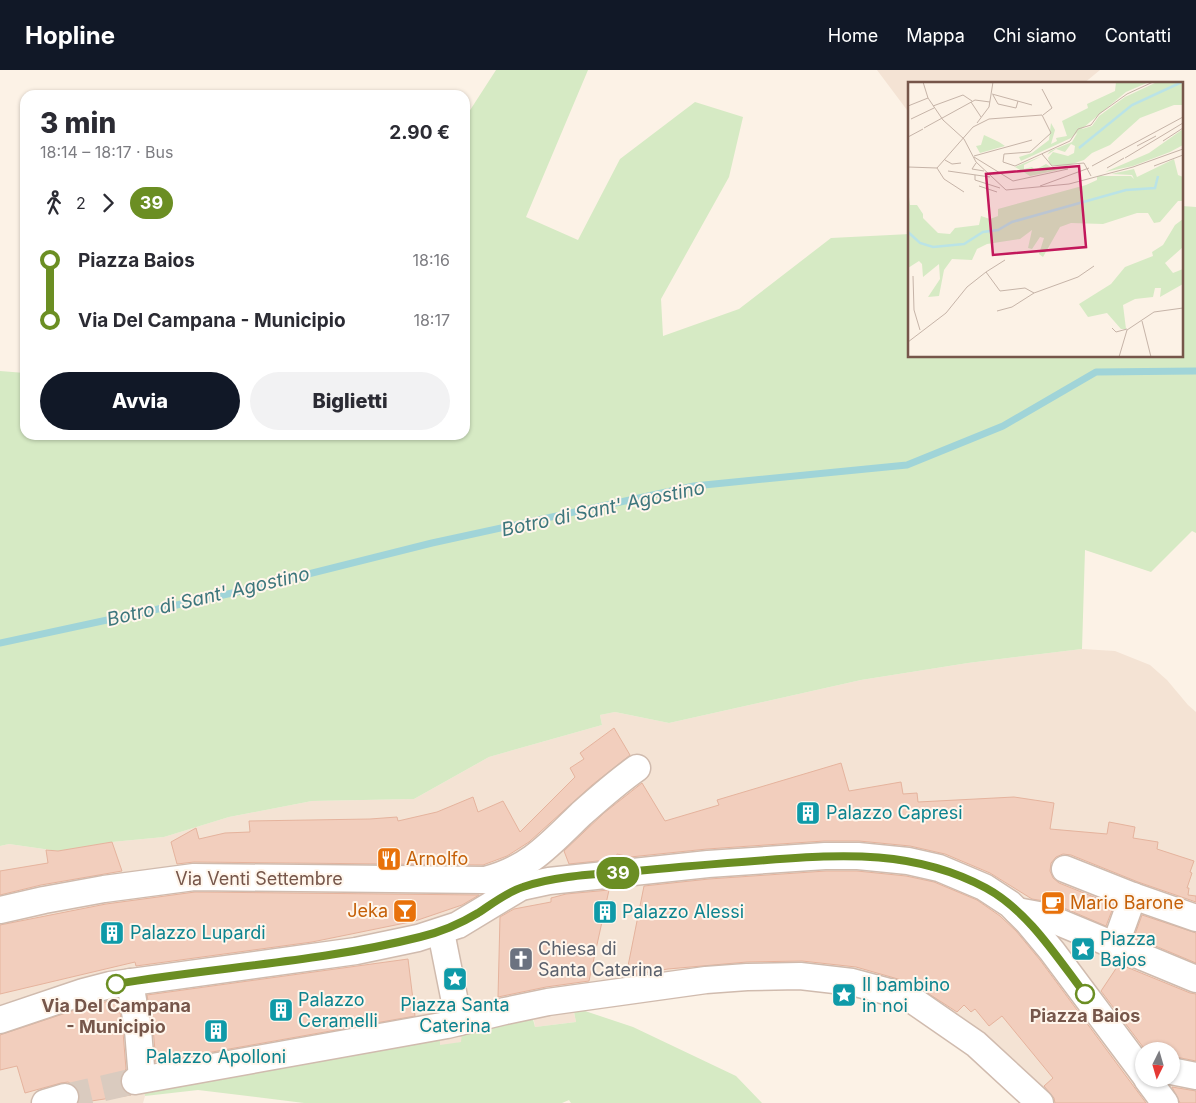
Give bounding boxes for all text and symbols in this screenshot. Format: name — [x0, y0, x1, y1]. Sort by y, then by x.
text: Hopline — [25, 21, 115, 50]
text: Home — [828, 25, 878, 46]
text: Mappa — [906, 25, 965, 46]
text: Chi siamo — [993, 25, 1077, 46]
text: Contatti — [1105, 25, 1171, 46]
inset map — [908, 82, 1184, 358]
text: 3 min — [40, 106, 116, 140]
text: 2.90 € — [389, 121, 450, 144]
text: 18:14 – 18:17 · Bus — [40, 142, 173, 162]
icon: walk — [40, 189, 68, 217]
icon: forward — [94, 189, 122, 217]
text: 39 — [140, 192, 163, 213]
text: 2 — [76, 193, 86, 213]
text: Piazza Baios — [78, 249, 195, 272]
text: 18:16 — [413, 250, 450, 270]
text: Via Del Campana - Municipio — [78, 309, 346, 332]
text: 18:17 — [413, 310, 450, 330]
button: Avvia — [40, 372, 240, 430]
button: Biglietti — [250, 372, 450, 430]
water label: Botro di Sant' Agostino — [499, 476, 707, 541]
water label: Botro di Sant' Agostino — [105, 562, 312, 631]
building icon: Palazzo Capresi — [795, 800, 821, 826]
place label: Palazzo Capresi — [826, 802, 963, 823]
restaurant icon: Arnolfo — [376, 846, 402, 872]
place label: Arnolfo — [406, 848, 468, 869]
line badge: 39 — [596, 857, 640, 889]
text: 39 — [606, 862, 630, 883]
street label: Via Venti Settembre — [175, 868, 343, 889]
cafe icon: Mario Barone — [1040, 890, 1066, 916]
place label: Mario Barone — [1070, 892, 1184, 913]
bar icon: Jeka — [392, 898, 418, 924]
building icon: Palazzo Alessi — [592, 899, 618, 925]
place label: Jeka — [347, 900, 388, 921]
place label: Palazzo Alessi — [622, 901, 744, 922]
building icon: Palazzo Lupardi — [99, 920, 125, 946]
place label: Palazzo Lupardi — [130, 922, 266, 943]
place label: Piazza Bajos — [1100, 928, 1156, 970]
place icon: Piazza Bajos — [1070, 936, 1096, 962]
place label: Chiesa di Santa Caterina — [538, 938, 663, 980]
church icon: Chiesa di Santa Caterina — [508, 946, 534, 972]
place icon: Piazza Santa Caterina — [442, 966, 468, 992]
marker: Via Del Campana - Municipio — [106, 974, 126, 994]
place label: Il bambino in noi — [862, 974, 950, 1016]
place icon: Il bambino in noi — [831, 982, 857, 1008]
marker: Piazza Baios — [1075, 984, 1095, 1004]
place label: Palazzo Ceramelli — [298, 989, 378, 1031]
place label: Piazza Santa Caterina — [400, 994, 510, 1036]
place label: Via Del Campana - Municipio — [41, 995, 191, 1037]
building icon: Palazzo Ceramelli — [268, 997, 294, 1023]
place label: Piazza Baios — [1030, 1005, 1140, 1026]
building icon: Palazzo Apolloni — [203, 1018, 229, 1044]
north arrow — [1135, 1042, 1180, 1088]
map controls — [1135, 1042, 1180, 1087]
place label: Palazzo Apolloni — [146, 1046, 286, 1067]

